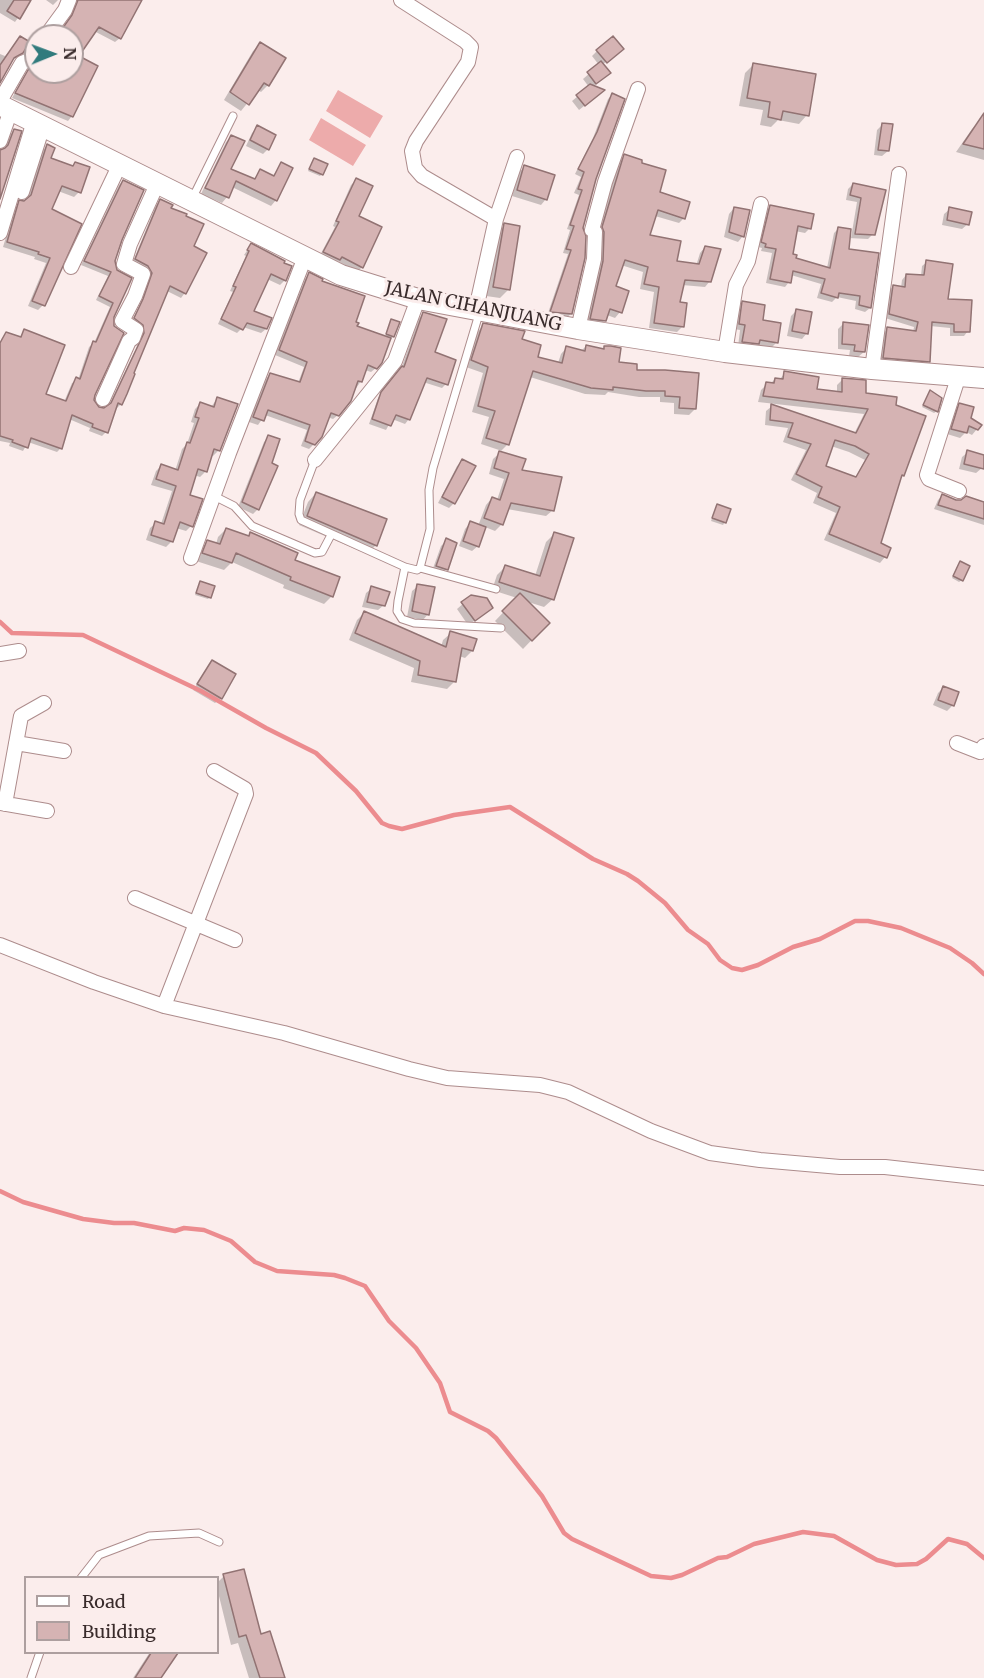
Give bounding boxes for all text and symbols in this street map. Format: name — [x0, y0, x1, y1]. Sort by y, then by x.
north arrow — [24, 24, 84, 84]
text: N — [60, 47, 80, 60]
street label: JALAN CIHANJUANG — [383, 278, 563, 336]
legend — [24, 1576, 219, 1654]
text: Road — [82, 1590, 126, 1613]
text: Building — [82, 1620, 156, 1643]

